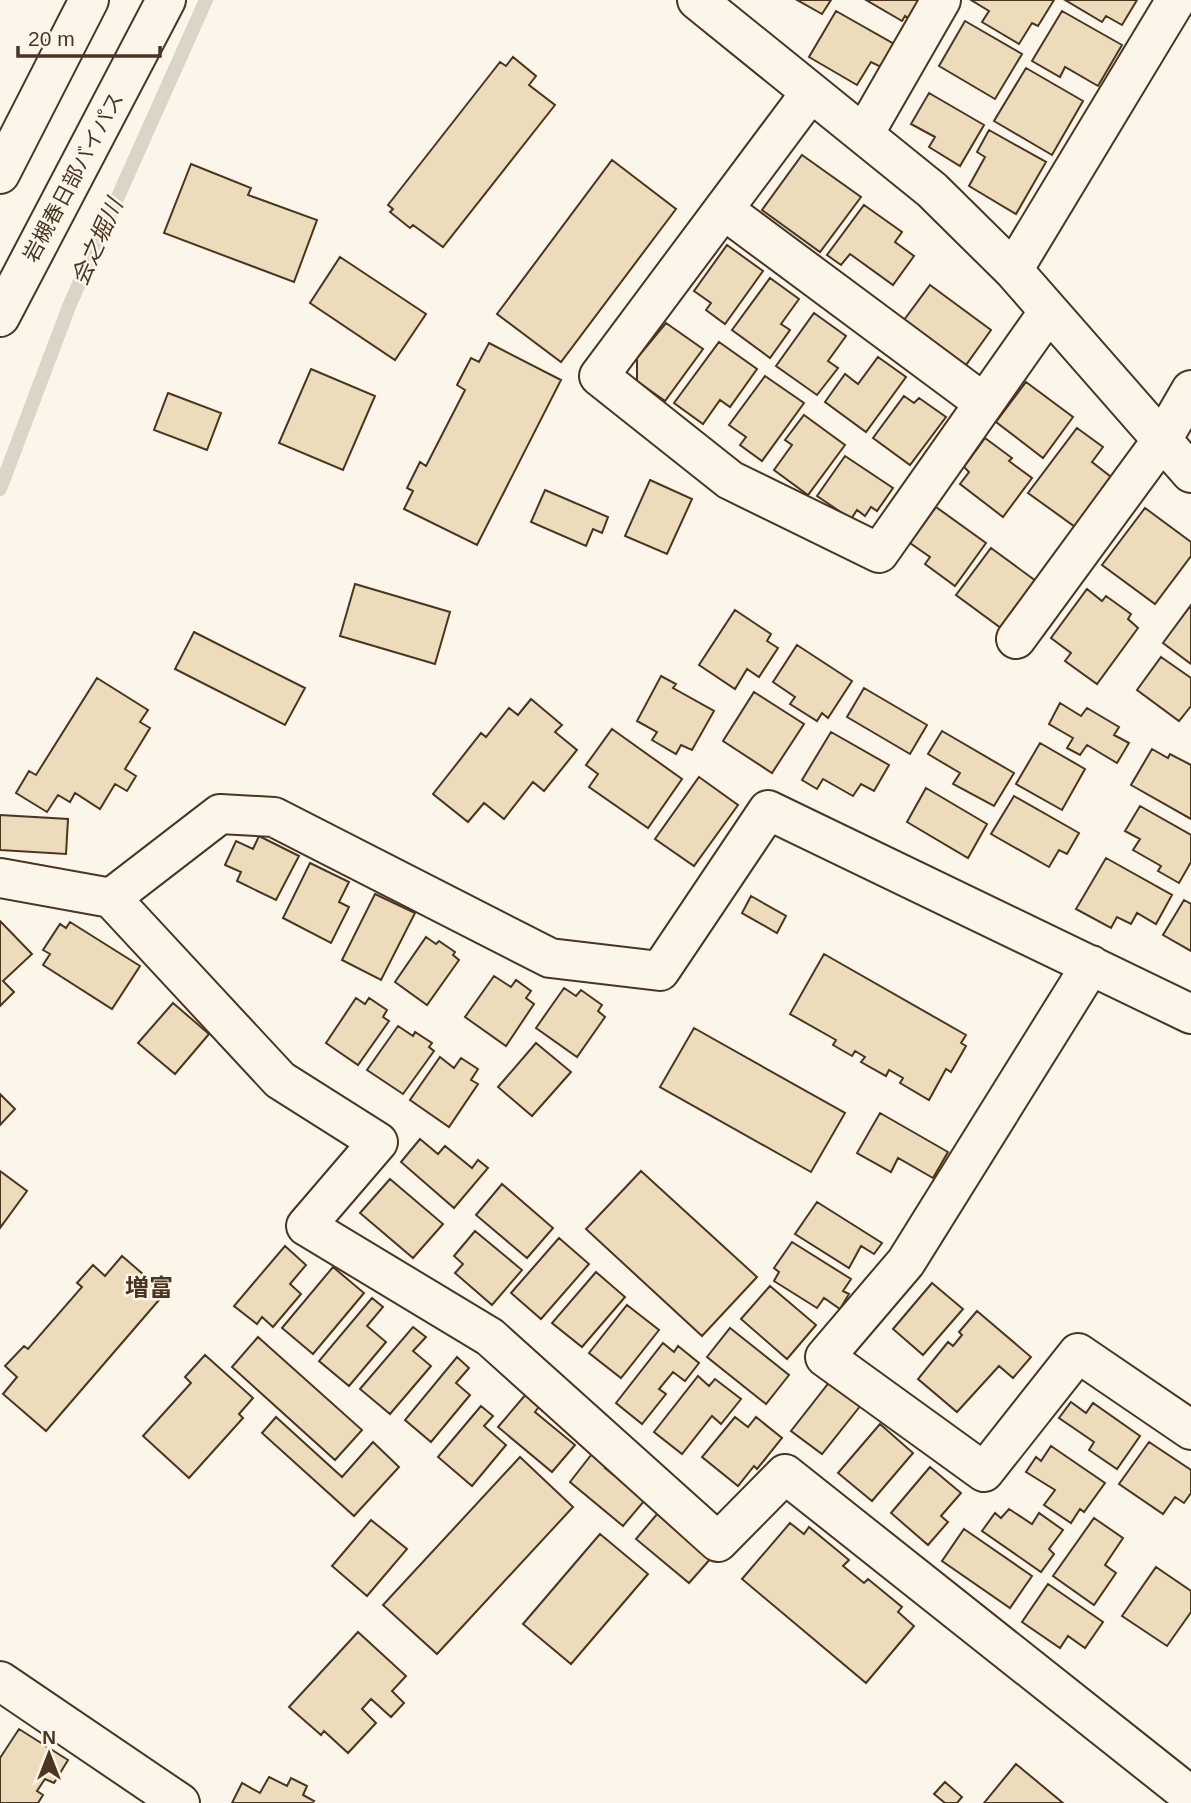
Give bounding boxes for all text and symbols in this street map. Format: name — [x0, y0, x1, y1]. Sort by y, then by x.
scale bar — [18, 14, 159, 58]
text: 20 m — [28, 27, 75, 50]
street label: 岩槻春日部バイパス — [19, 88, 127, 266]
water label: 会之堀川 — [66, 192, 129, 289]
district label: 増富 — [125, 1274, 173, 1301]
north arrow — [14, 1719, 84, 1789]
text: N — [42, 1727, 56, 1748]

